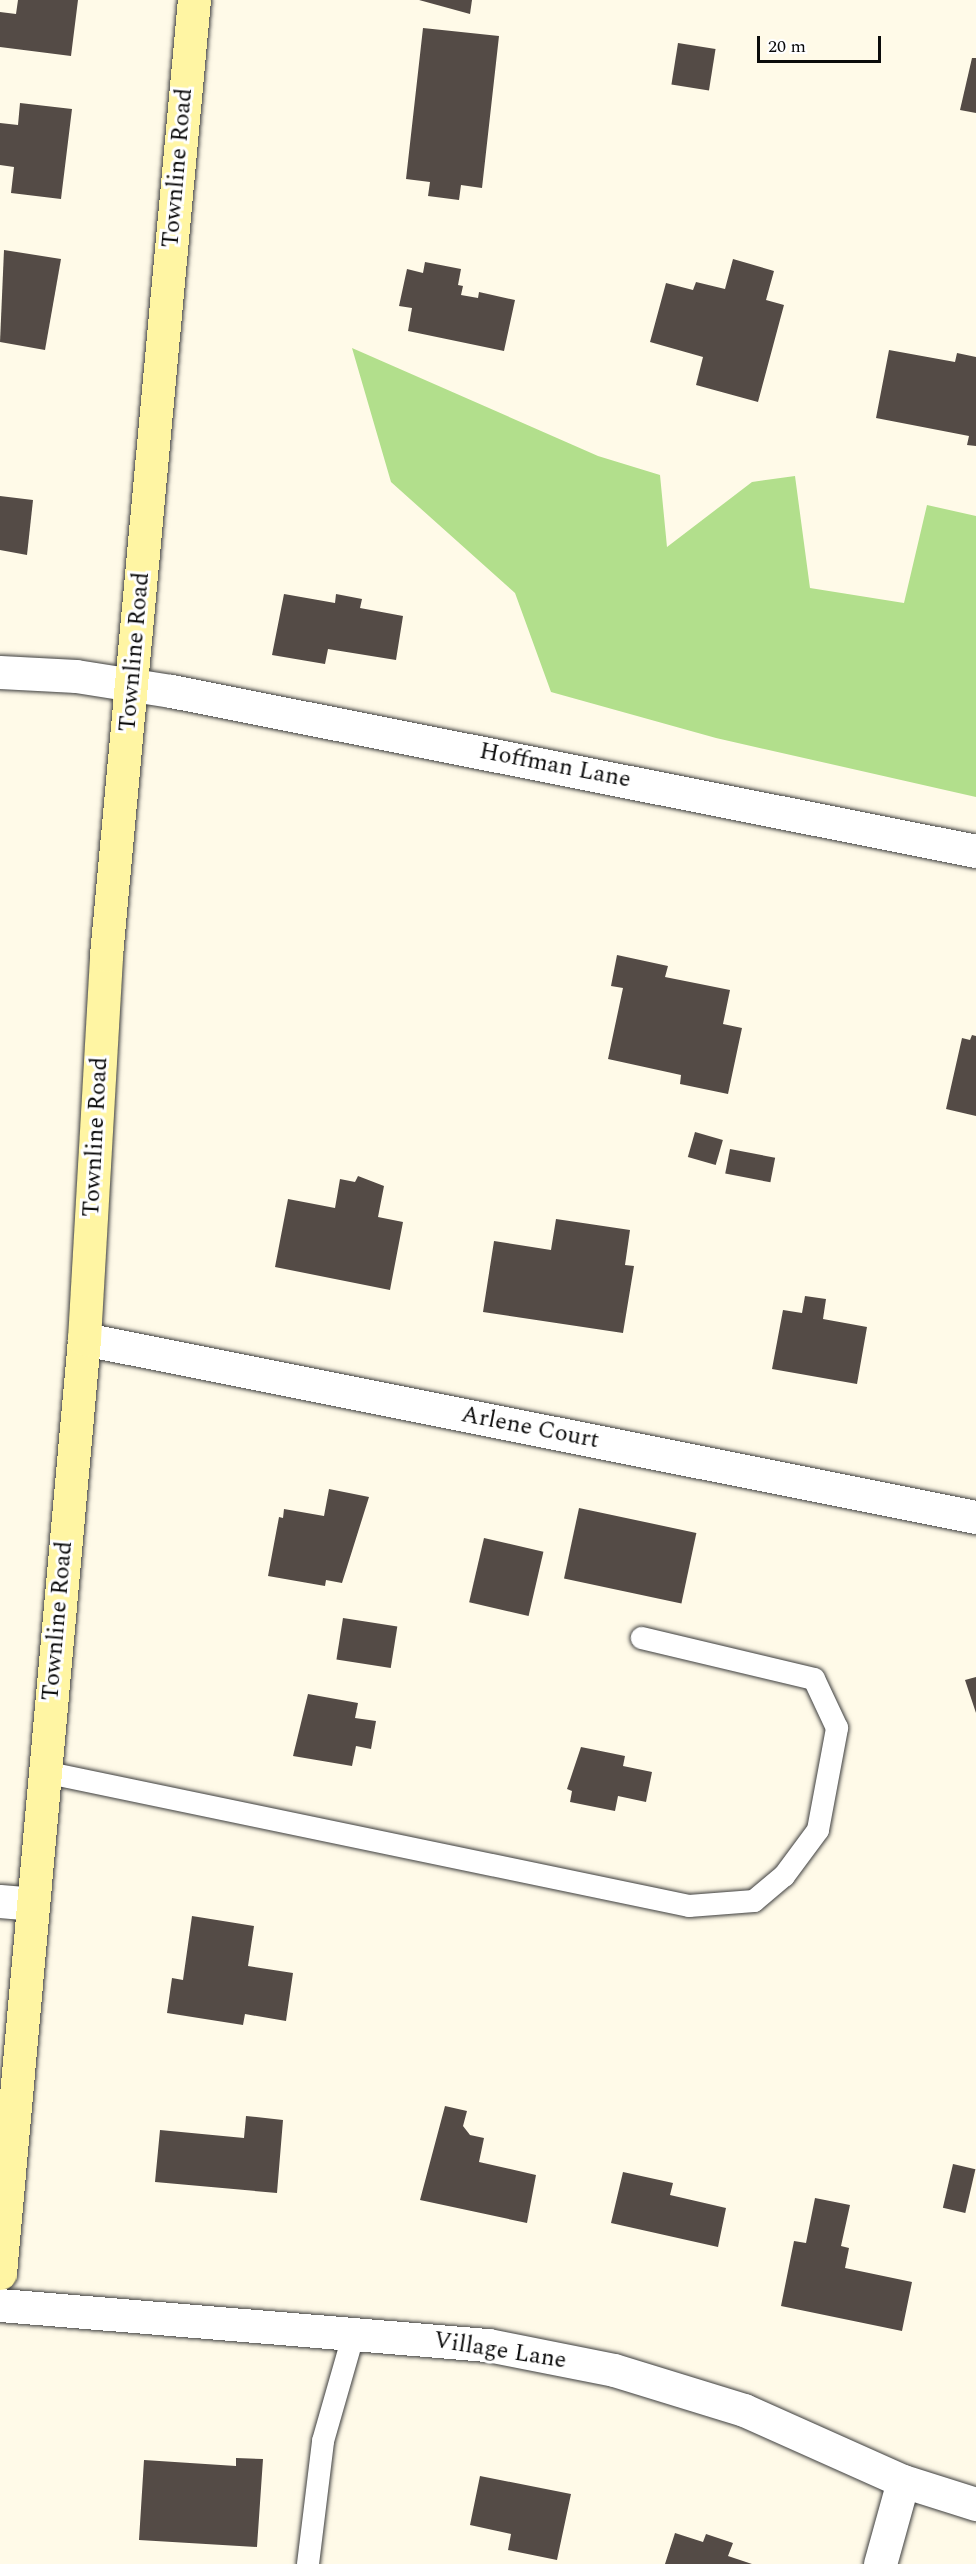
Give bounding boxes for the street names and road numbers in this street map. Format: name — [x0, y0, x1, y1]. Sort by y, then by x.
street label: Townline Road — [157, 87, 199, 249]
street label: Townline Road — [114, 571, 156, 733]
street label: Hoffman Lane — [477, 737, 633, 795]
street label: Townline Road — [77, 1056, 115, 1218]
street label: Arlene Court — [459, 1401, 601, 1455]
street label: Townline Road — [37, 1540, 79, 1702]
street label: Village Lane — [432, 2326, 568, 2376]

